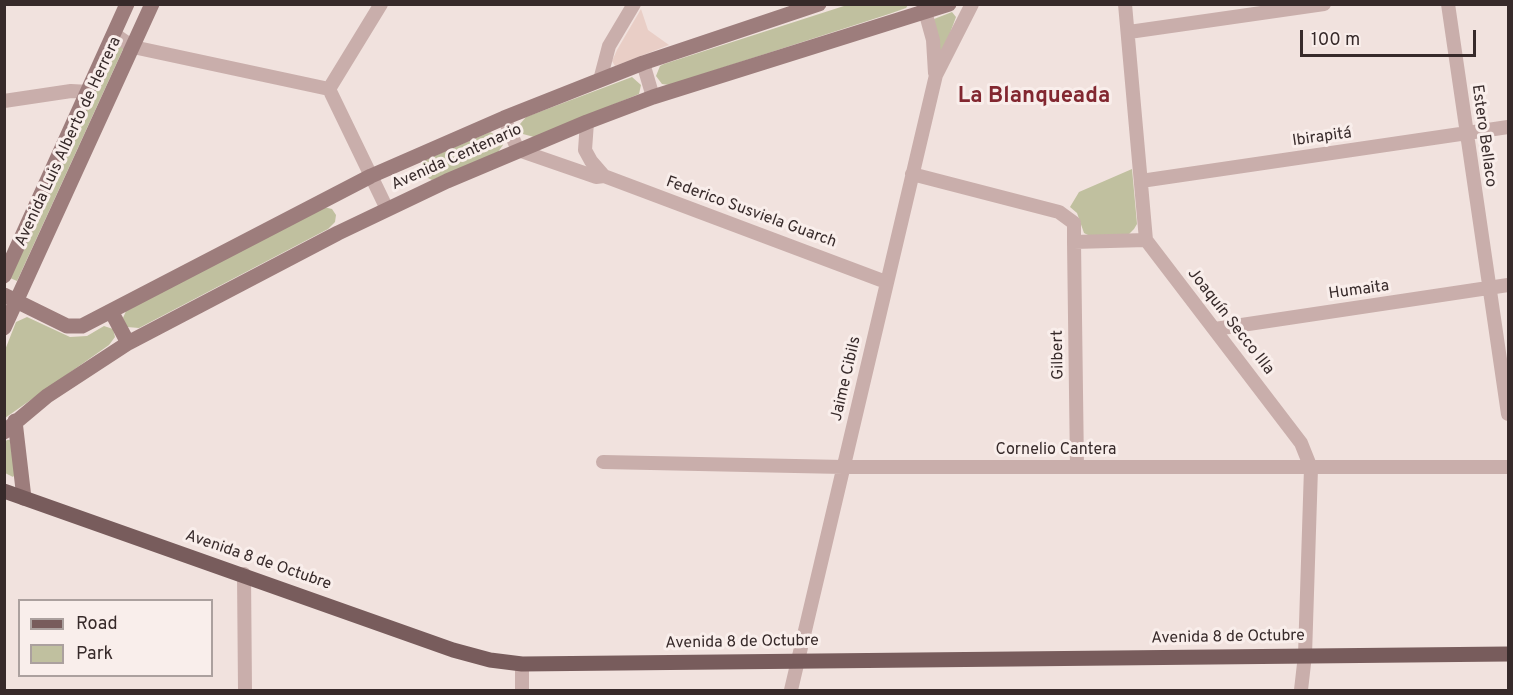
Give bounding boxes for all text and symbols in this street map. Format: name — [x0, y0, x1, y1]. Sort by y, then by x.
scale bar — [1303, 18, 1478, 56]
text: 100 m — [1311, 29, 1360, 52]
street label: Avenida Luis Alberto de Herrera — [12, 34, 126, 250]
street label: Estero Bellaco — [1466, 84, 1500, 188]
district label: La Blanqueada — [958, 85, 1110, 111]
street label: Avenida Centenario — [389, 121, 525, 195]
street label: Ibirapitá — [1291, 124, 1353, 152]
street label: Federico Susviela Guarch — [663, 173, 839, 253]
street label: Joaquín Secco Illa — [1182, 265, 1278, 379]
street label: Humaita — [1328, 277, 1390, 305]
street label: Gilbert — [1049, 330, 1069, 380]
street label: Jaime Cibils — [828, 335, 866, 423]
street label: Cornelio Cantera — [996, 441, 1116, 461]
street label: Avenida 8 de Octubre — [182, 527, 334, 595]
legend — [18, 599, 213, 677]
text: Road — [76, 613, 118, 636]
street label: Avenida 8 de Octubre — [1151, 627, 1305, 649]
street label: Avenida 8 de Octubre — [665, 632, 819, 654]
text: Park — [76, 643, 113, 666]

